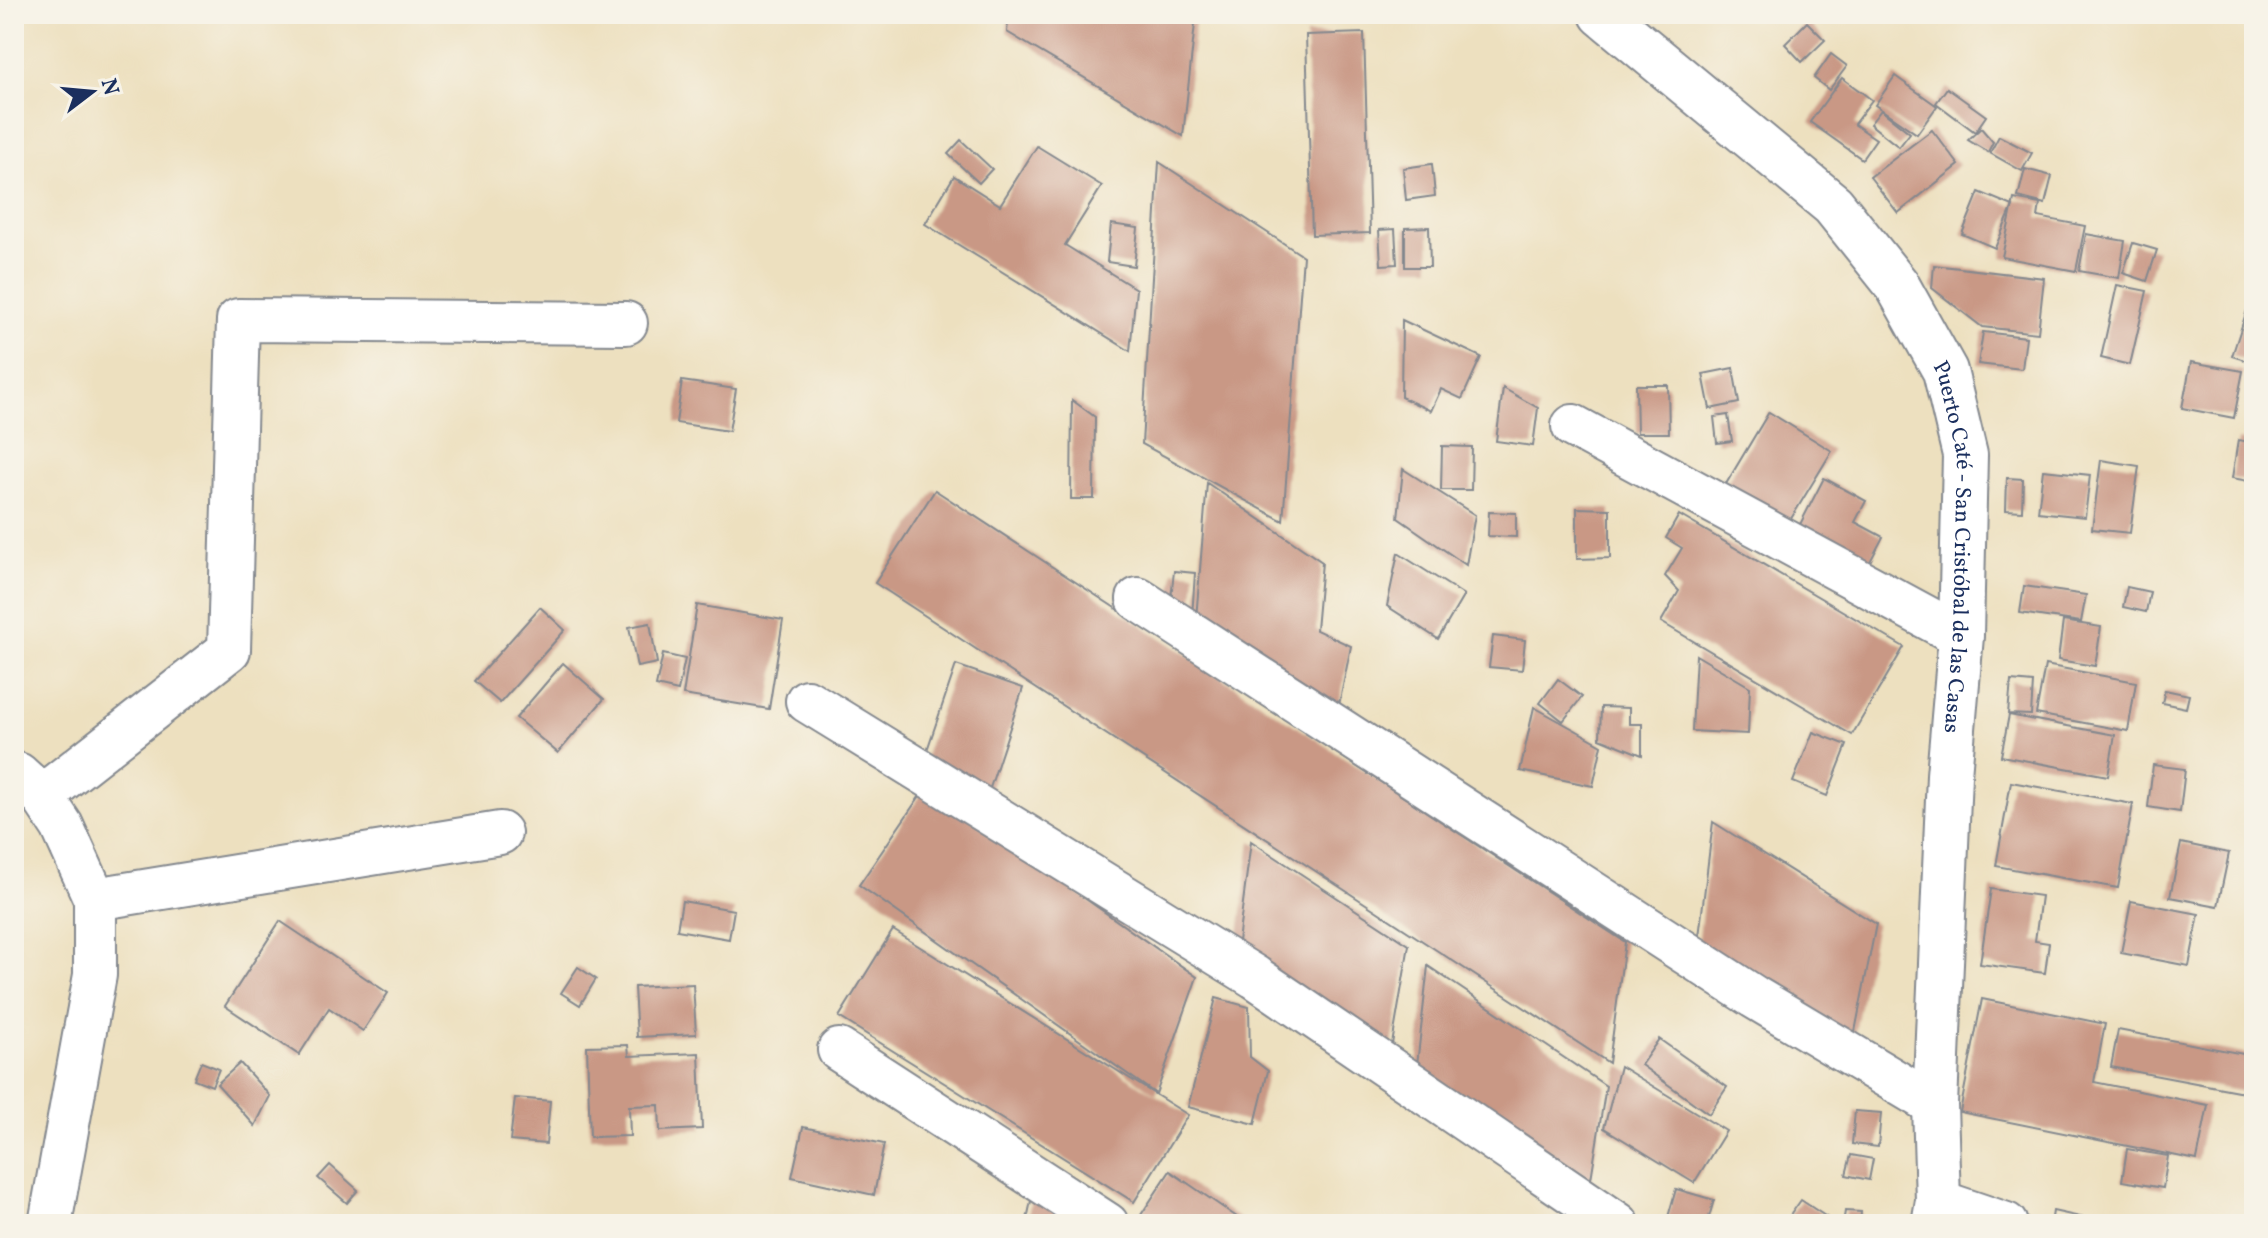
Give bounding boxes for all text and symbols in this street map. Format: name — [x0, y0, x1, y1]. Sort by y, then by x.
north arrow — [52, 52, 132, 132]
text: N — [92, 75, 126, 99]
street label: Puerto Caté - San Cristóbal de las Casas — [1924, 355, 1978, 735]

